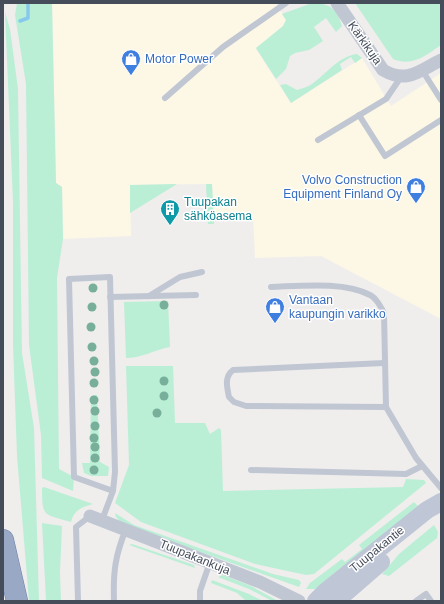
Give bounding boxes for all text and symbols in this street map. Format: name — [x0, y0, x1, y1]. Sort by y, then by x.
street label: Kärkikuja — [345, 19, 385, 67]
shop icon: Motor Power — [120, 48, 142, 76]
place label: Motor Power — [145, 52, 213, 66]
place label: Volvo Construction Equipment Finland Oy — [283, 173, 402, 201]
shop icon: Volvo Construction Equipment Finland Oy — [405, 176, 427, 204]
place label: Tuupakan sähköasema — [184, 195, 252, 223]
building icon: Tuupakan sähköasema — [159, 198, 181, 226]
place label: Vantaan kaupungin varikko — [289, 293, 386, 321]
shop icon: Vantaan kaupungin varikko — [264, 296, 286, 324]
street label: Tuupakantie — [347, 523, 407, 575]
street label: Tuupakankuja — [158, 536, 233, 578]

